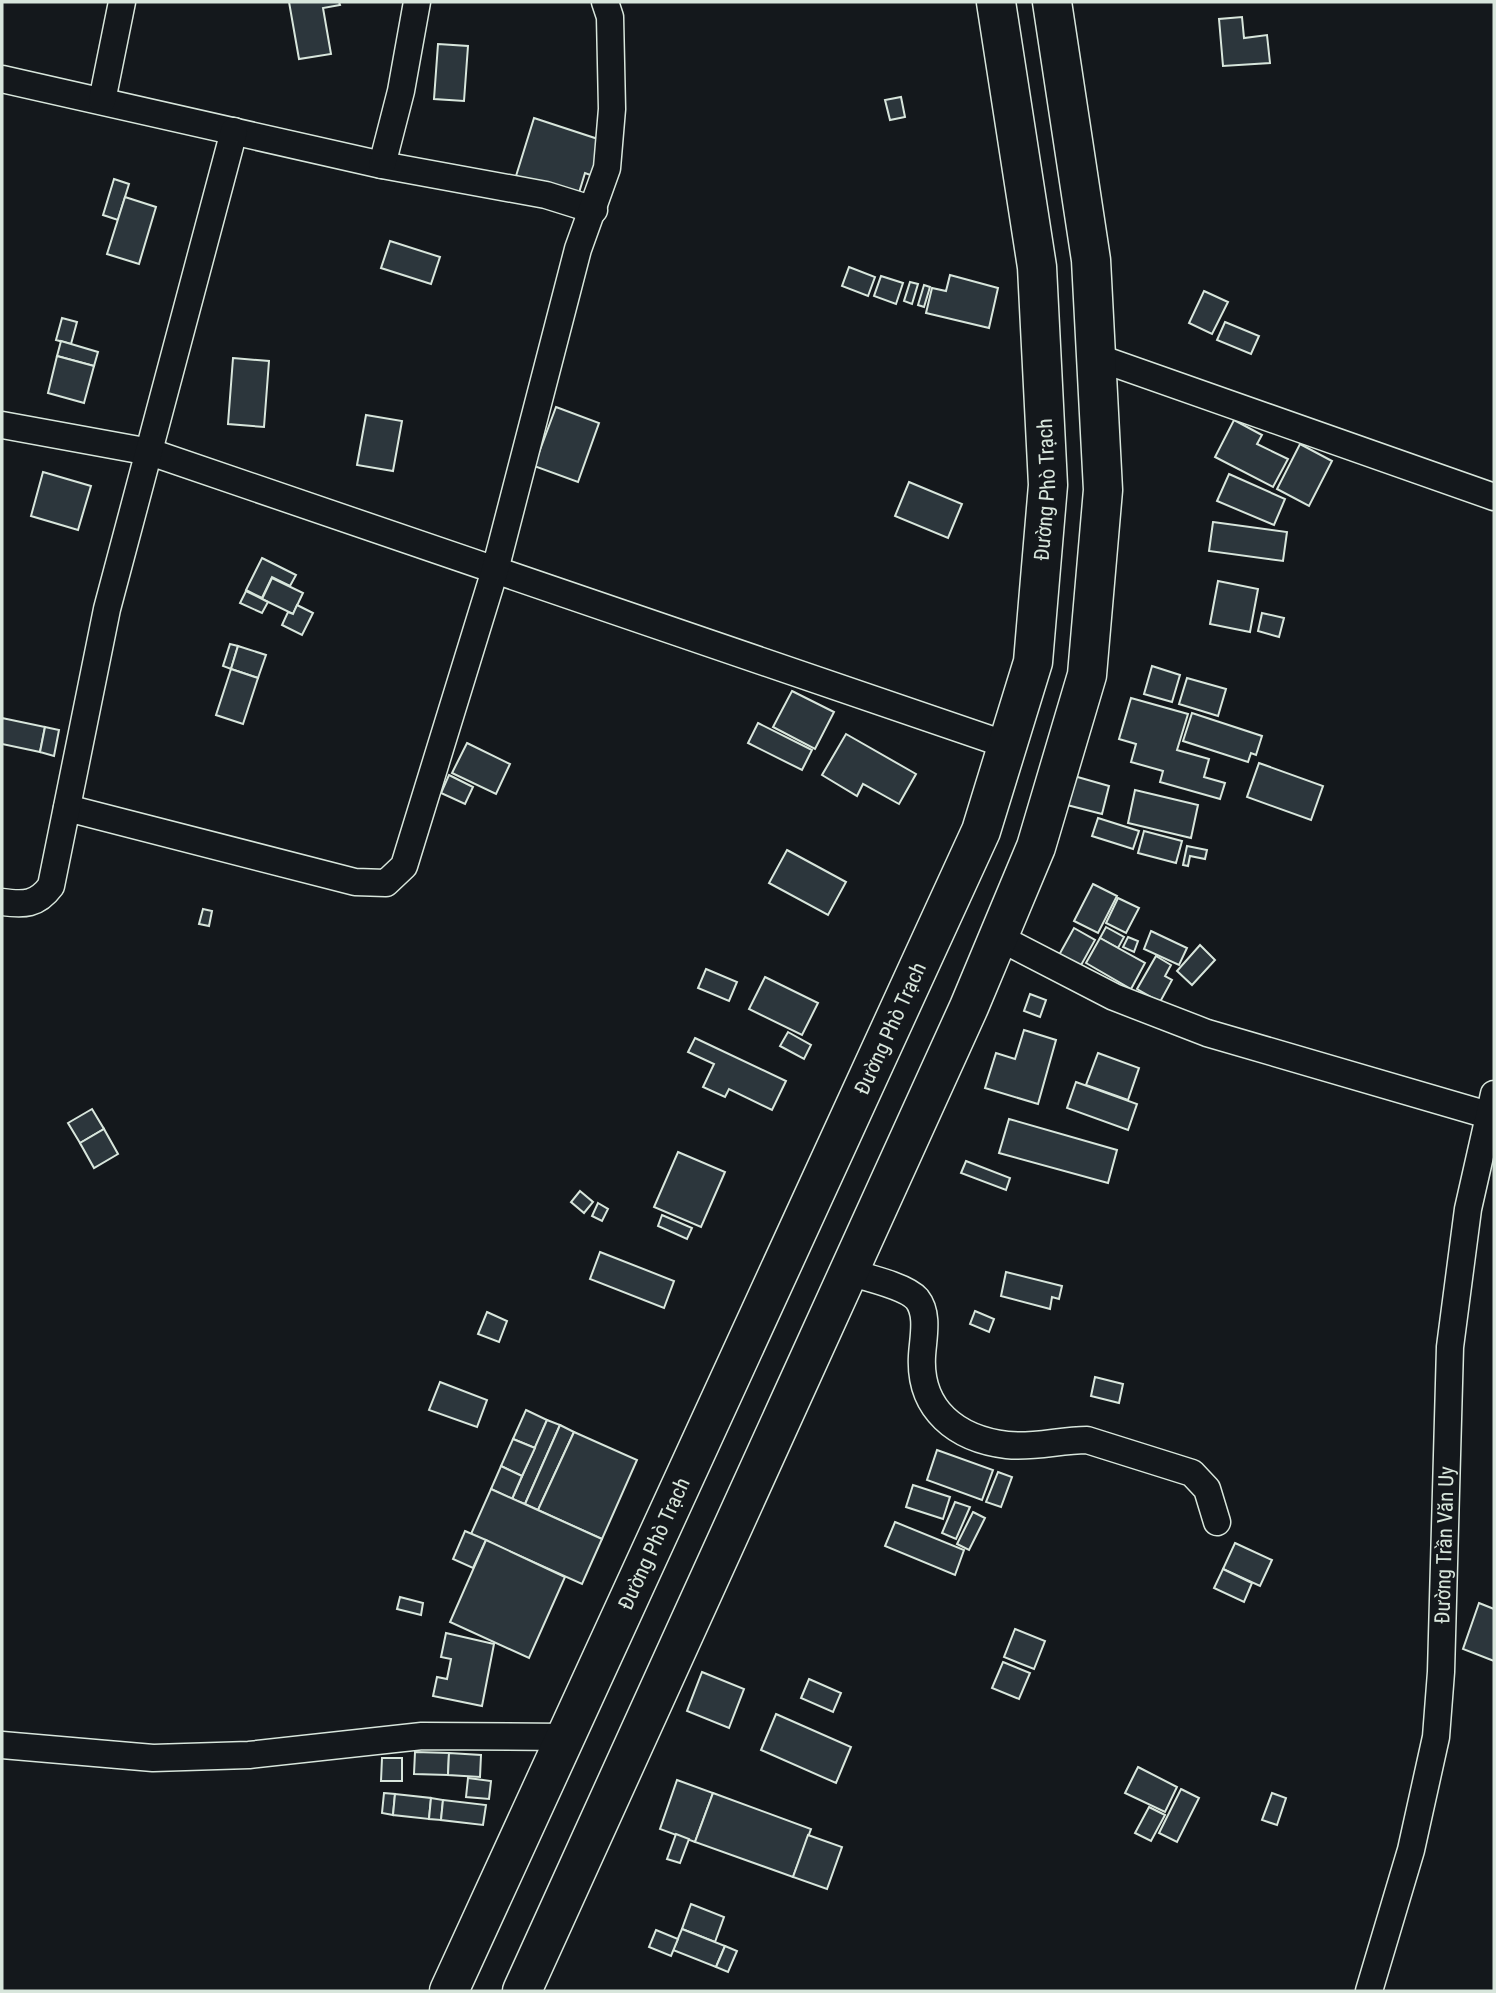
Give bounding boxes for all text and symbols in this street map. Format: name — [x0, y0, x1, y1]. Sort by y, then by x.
street label: Đường Phò Trạch — [1030, 418, 1060, 562]
street label: Đường Phò Trạch — [850, 959, 931, 1098]
street label: Đường Trần Văn Uy — [1430, 1466, 1459, 1624]
street label: Đường Phò Trạch — [613, 1474, 695, 1614]

